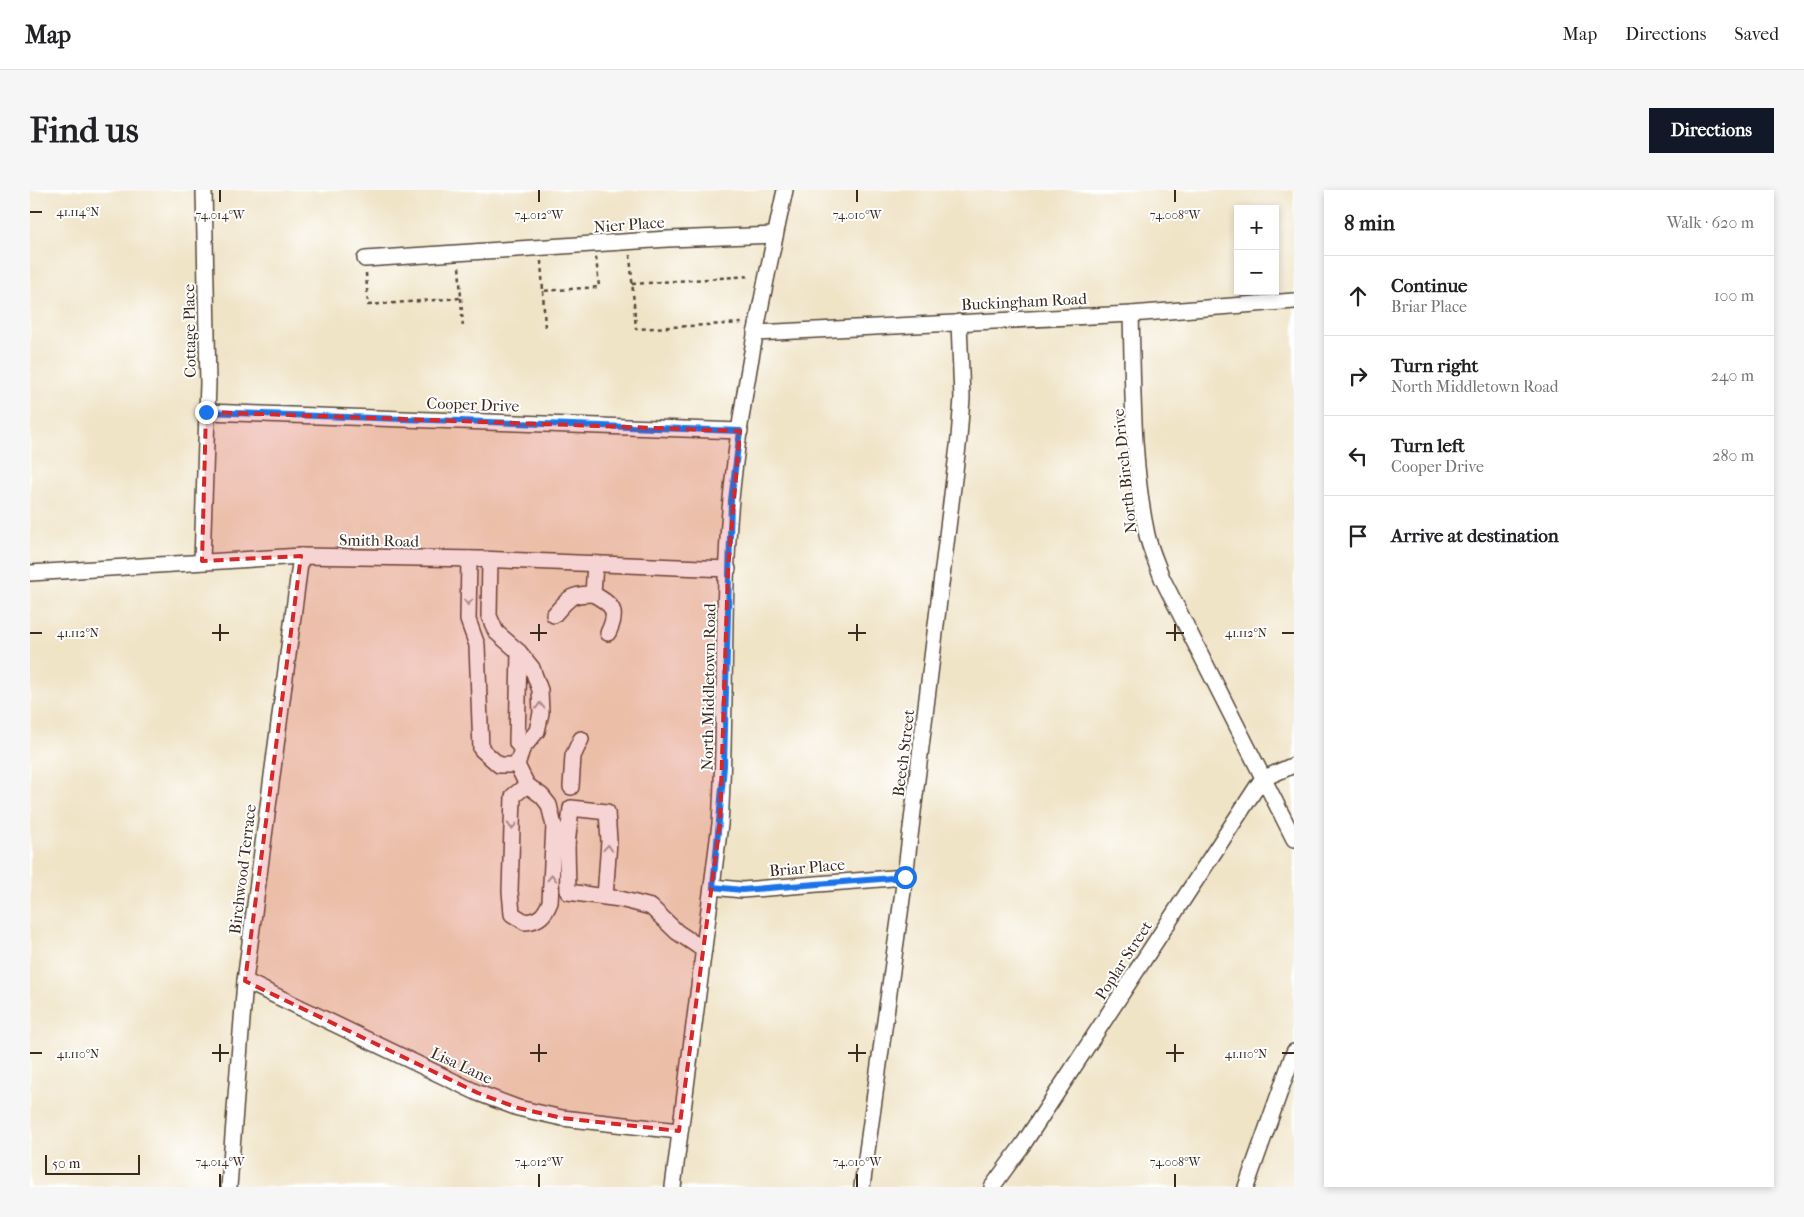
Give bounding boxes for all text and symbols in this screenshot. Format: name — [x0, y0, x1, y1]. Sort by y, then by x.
text: Map — [25, 21, 71, 49]
text: Map — [1563, 24, 1597, 45]
text: Directions — [1625, 24, 1706, 45]
text: Saved — [1734, 24, 1779, 45]
button: Directions — [1649, 108, 1774, 153]
text: Find us — [30, 110, 139, 151]
text: 41.114°N — [57, 205, 99, 219]
map controls — [1234, 205, 1279, 295]
button: + — [1234, 205, 1279, 250]
text: 74.014°W — [195, 208, 246, 222]
text: 74.012°W — [515, 208, 564, 222]
text: 74.010°W — [833, 208, 883, 222]
text: 74.008°W — [1150, 208, 1202, 222]
text: 8 min — [1344, 211, 1395, 235]
street label: Nier Place — [593, 213, 665, 236]
text: Walk · 620 m — [1667, 213, 1754, 232]
button: − — [1234, 250, 1279, 295]
text: Continue — [1391, 275, 1467, 297]
icon: ahead — [1344, 282, 1372, 310]
street label: Cottage Place — [179, 284, 200, 378]
text: 100 m — [1714, 286, 1754, 305]
street label: Buckingham Road — [961, 289, 1088, 314]
text: Briar Place — [1391, 297, 1467, 316]
text: Turn right — [1391, 355, 1478, 377]
icon: right — [1344, 362, 1372, 390]
text: 240 m — [1711, 366, 1754, 385]
text: North Middletown Road — [1391, 377, 1559, 396]
street label: Cooper Drive — [426, 393, 520, 416]
route end — [195, 401, 218, 424]
street label: North Birch Drive — [1108, 408, 1140, 534]
text: Turn left — [1391, 435, 1465, 457]
icon: left — [1344, 442, 1372, 470]
text: 280 m — [1712, 446, 1754, 465]
text: Cooper Drive — [1391, 457, 1484, 476]
icon: arrive — [1344, 522, 1372, 550]
text: Arrive at destination — [1391, 525, 1559, 547]
street label: Smith Road — [339, 530, 419, 551]
one-way arrow — [463, 599, 474, 607]
street label: North Middletown Road — [698, 603, 719, 771]
text: 41.112°N — [57, 626, 99, 640]
text: 41.112°N — [1225, 626, 1267, 640]
one-way arrow — [535, 701, 546, 709]
street label: Beech Street — [889, 708, 918, 798]
street label: Birchwood Terrace — [225, 803, 260, 935]
one-way arrow — [506, 823, 517, 831]
one-way arrow — [602, 844, 613, 852]
street label: Briar Place — [768, 855, 846, 880]
route start — [894, 866, 917, 889]
one-way arrow — [546, 874, 557, 882]
street label: Poplar Street — [1091, 917, 1156, 1003]
street label: Lisa Lane — [428, 1043, 495, 1088]
text: 41.110°N — [57, 1047, 99, 1061]
text: 41.110°N — [1225, 1047, 1267, 1061]
scale bar — [45, 1152, 140, 1175]
text: 50 m — [52, 1155, 80, 1172]
text: 74.014°W — [195, 1155, 246, 1169]
text: 74.012°W — [515, 1155, 564, 1169]
text: 74.010°W — [833, 1155, 883, 1169]
text: 74.008°W — [1150, 1155, 1202, 1169]

